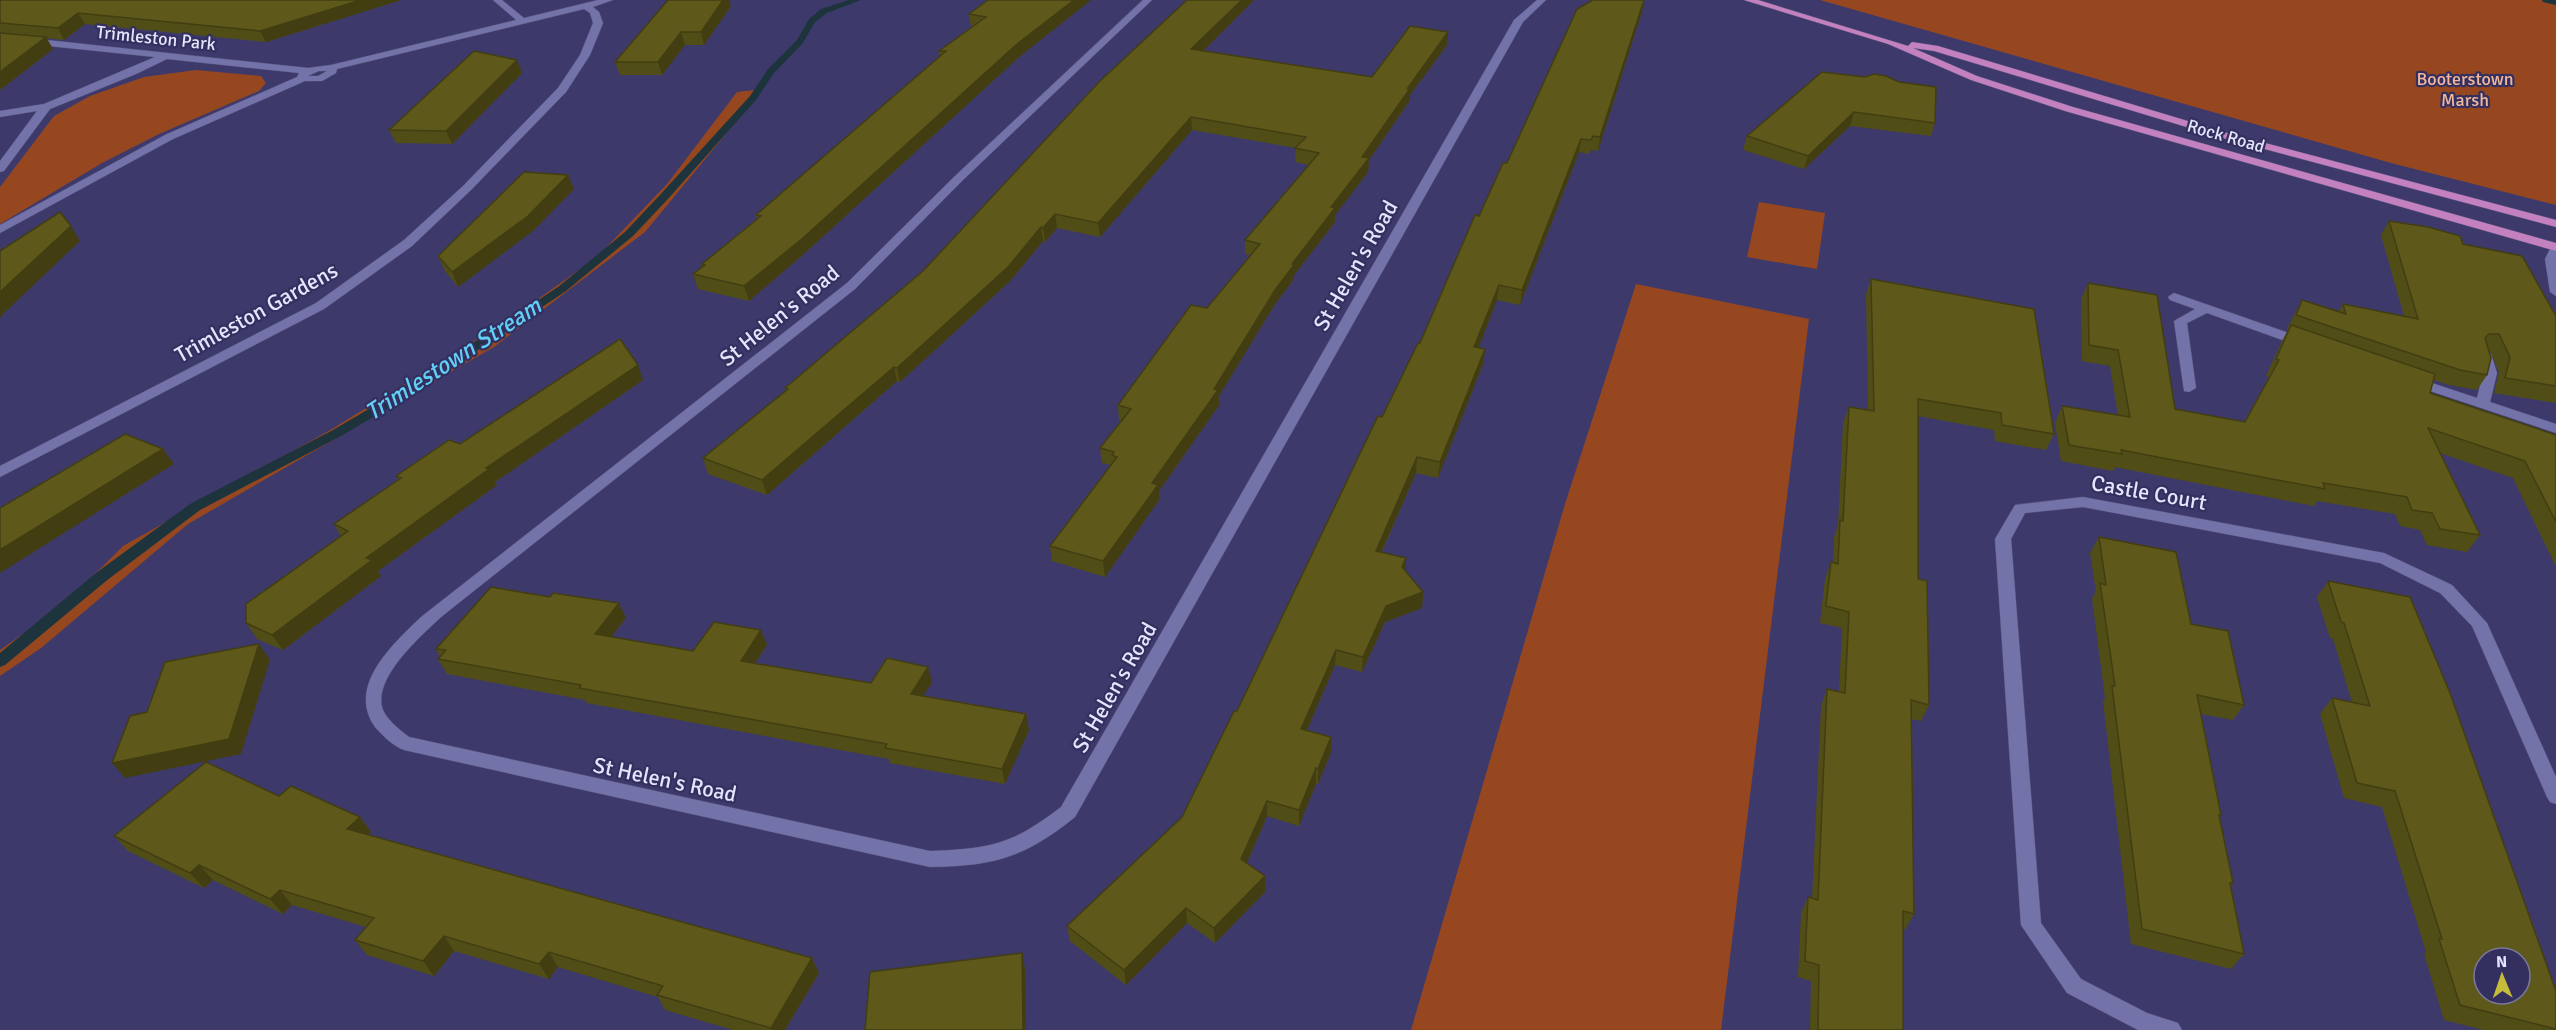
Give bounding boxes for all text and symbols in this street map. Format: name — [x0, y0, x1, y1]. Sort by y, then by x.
street label: Trimleston Park — [95, 21, 217, 55]
park label: Booterstown Marsh — [2416, 68, 2514, 111]
street label: Rock Road — [2185, 114, 2267, 158]
street label: St Helen's Road — [1307, 195, 1404, 335]
street label: Trimleston Gardens — [170, 257, 342, 368]
street label: St Helen's Road — [714, 259, 845, 372]
water label: Trimlestown Stream — [359, 290, 548, 427]
street label: Castle Court — [2089, 469, 2209, 516]
street label: St Helen's Road — [1066, 617, 1163, 757]
street label: St Helen's Road — [591, 751, 739, 808]
north arrow — [2472, 946, 2532, 1006]
text: N — [2496, 952, 2507, 972]

